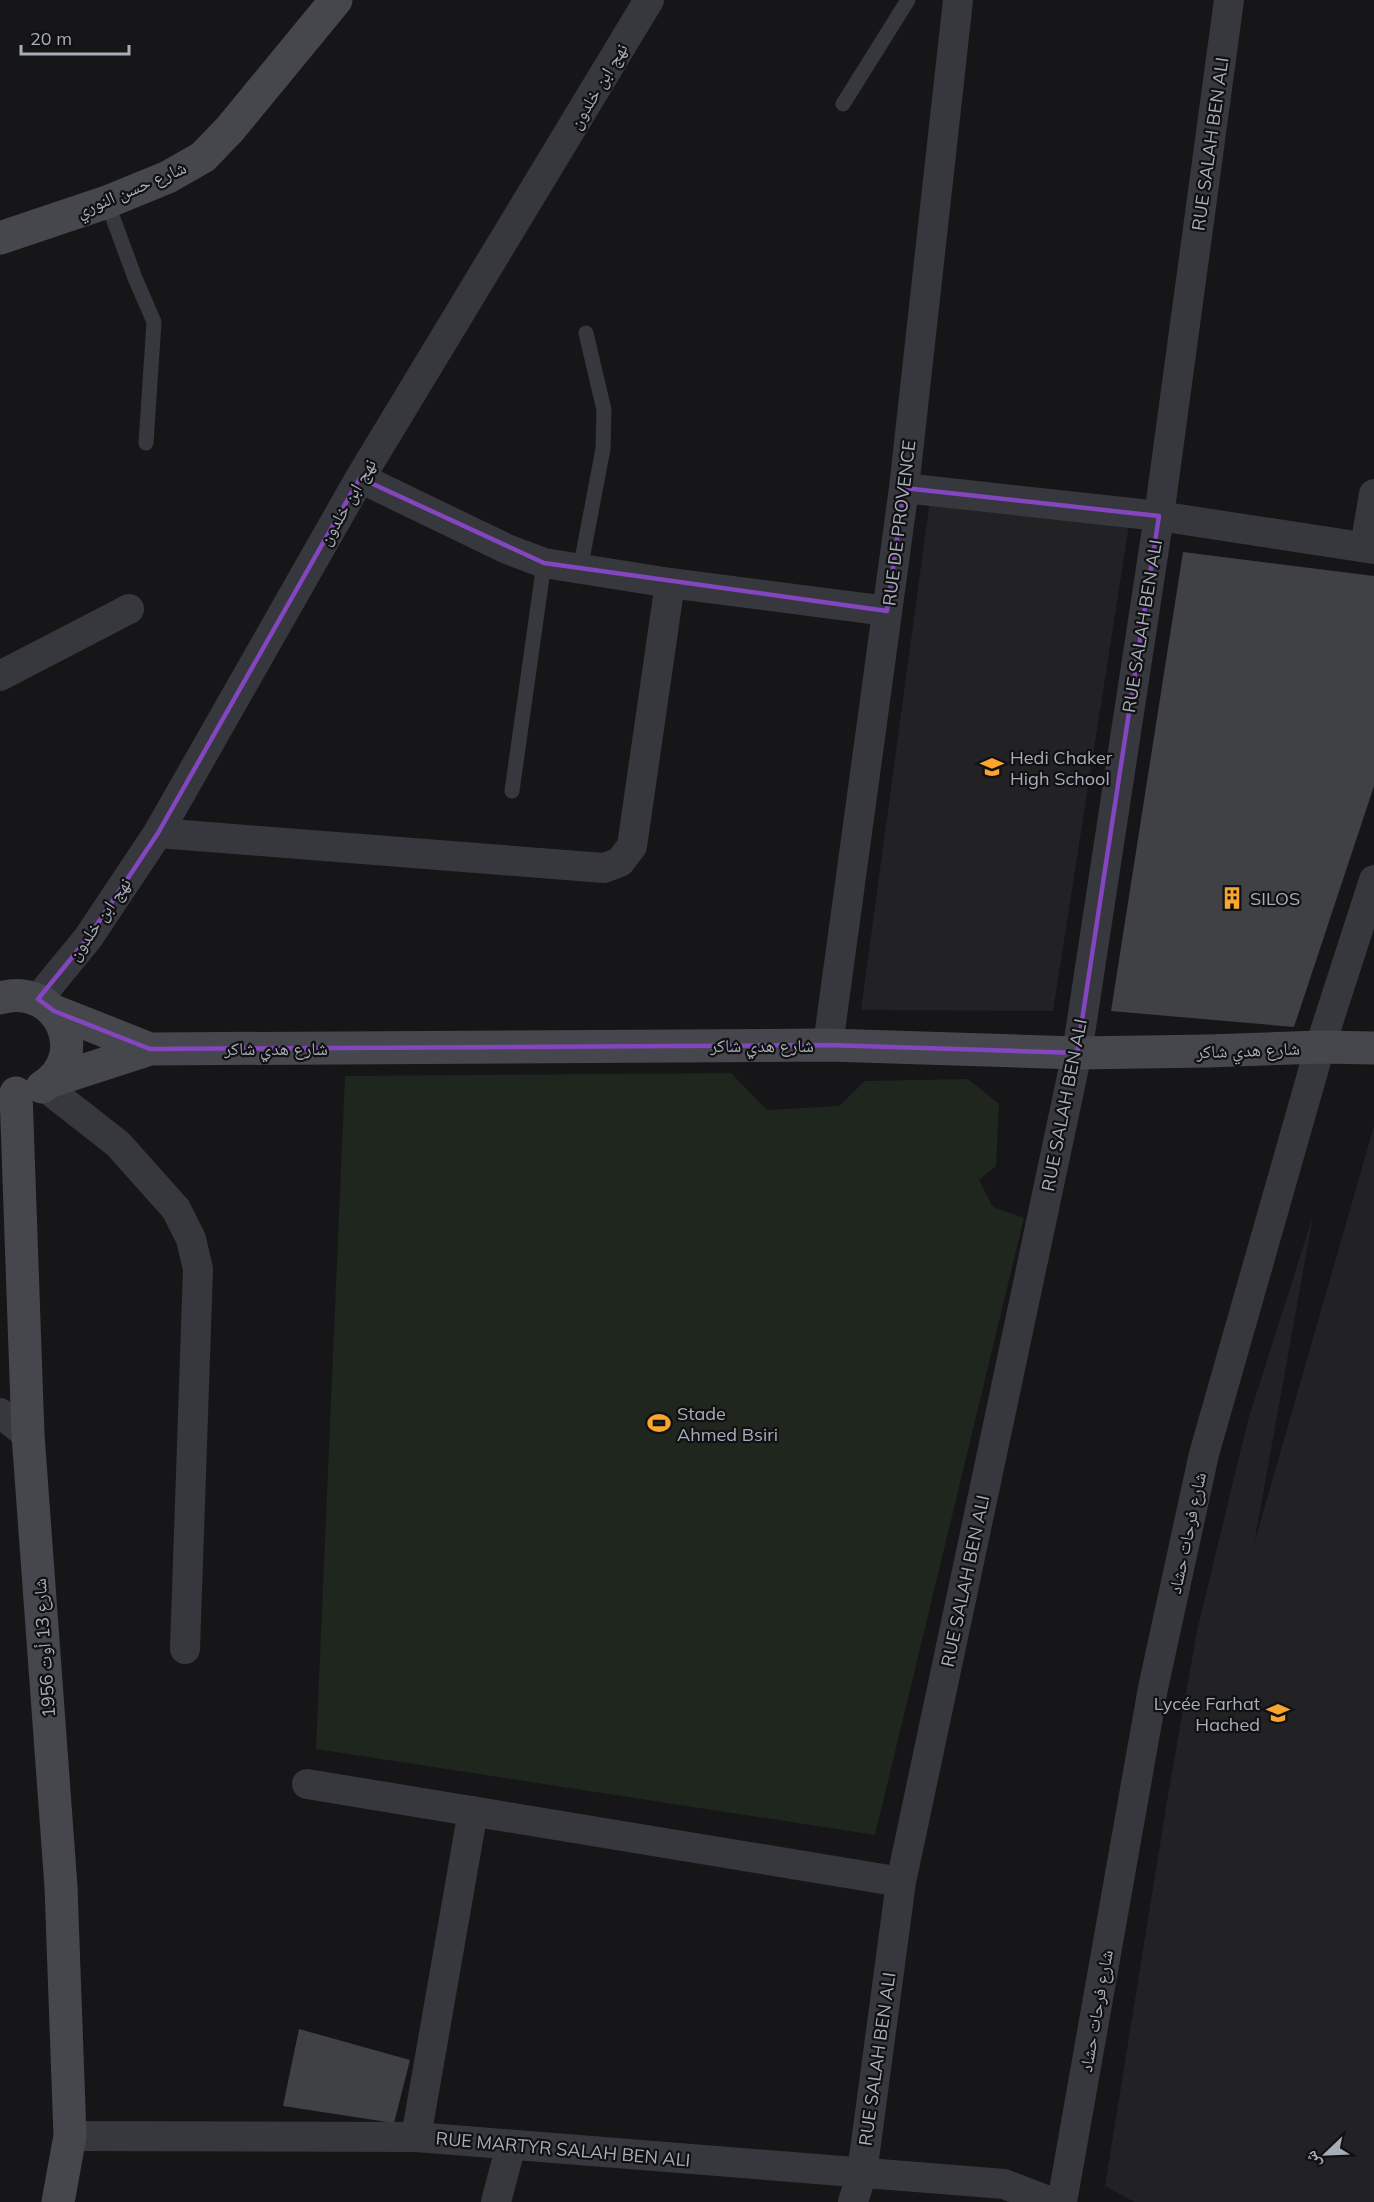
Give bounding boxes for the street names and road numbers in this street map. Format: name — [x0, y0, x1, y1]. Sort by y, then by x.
street label: نهج ابن خلدون — [563, 39, 634, 134]
street label: RUE SALAH BEN ALI — [1186, 56, 1234, 232]
street label: شارع حسن النوري — [72, 155, 191, 226]
street label: RUE DE PROVENCE — [877, 439, 921, 607]
street label: نهج ابن خلدون — [313, 455, 382, 550]
street label: RUE SALAH BEN ALI — [1117, 538, 1167, 714]
street label: نهج ابن خلدون — [62, 873, 137, 966]
street label: RUE SALAH BEN ALI — [1036, 1017, 1092, 1193]
street label: شارع هدي شاكر — [709, 1034, 814, 1060]
street label: شارع هدي شاكر — [223, 1037, 328, 1063]
street label: شارع هدي شاكر — [1195, 1037, 1300, 1067]
street label: شارع فرحات حشاد — [1163, 1470, 1211, 1596]
street label: RUE SALAH BEN ALI — [936, 1493, 994, 1669]
street label: شارع 13 أوت 1956 — [28, 1578, 60, 1718]
street label: شارع فرحات حشاد — [1074, 1948, 1118, 2074]
street label: RUE SALAH BEN ALI — [853, 1971, 901, 2147]
street label: RUE MARTYR SALAH BEN ALI — [435, 2126, 691, 2172]

